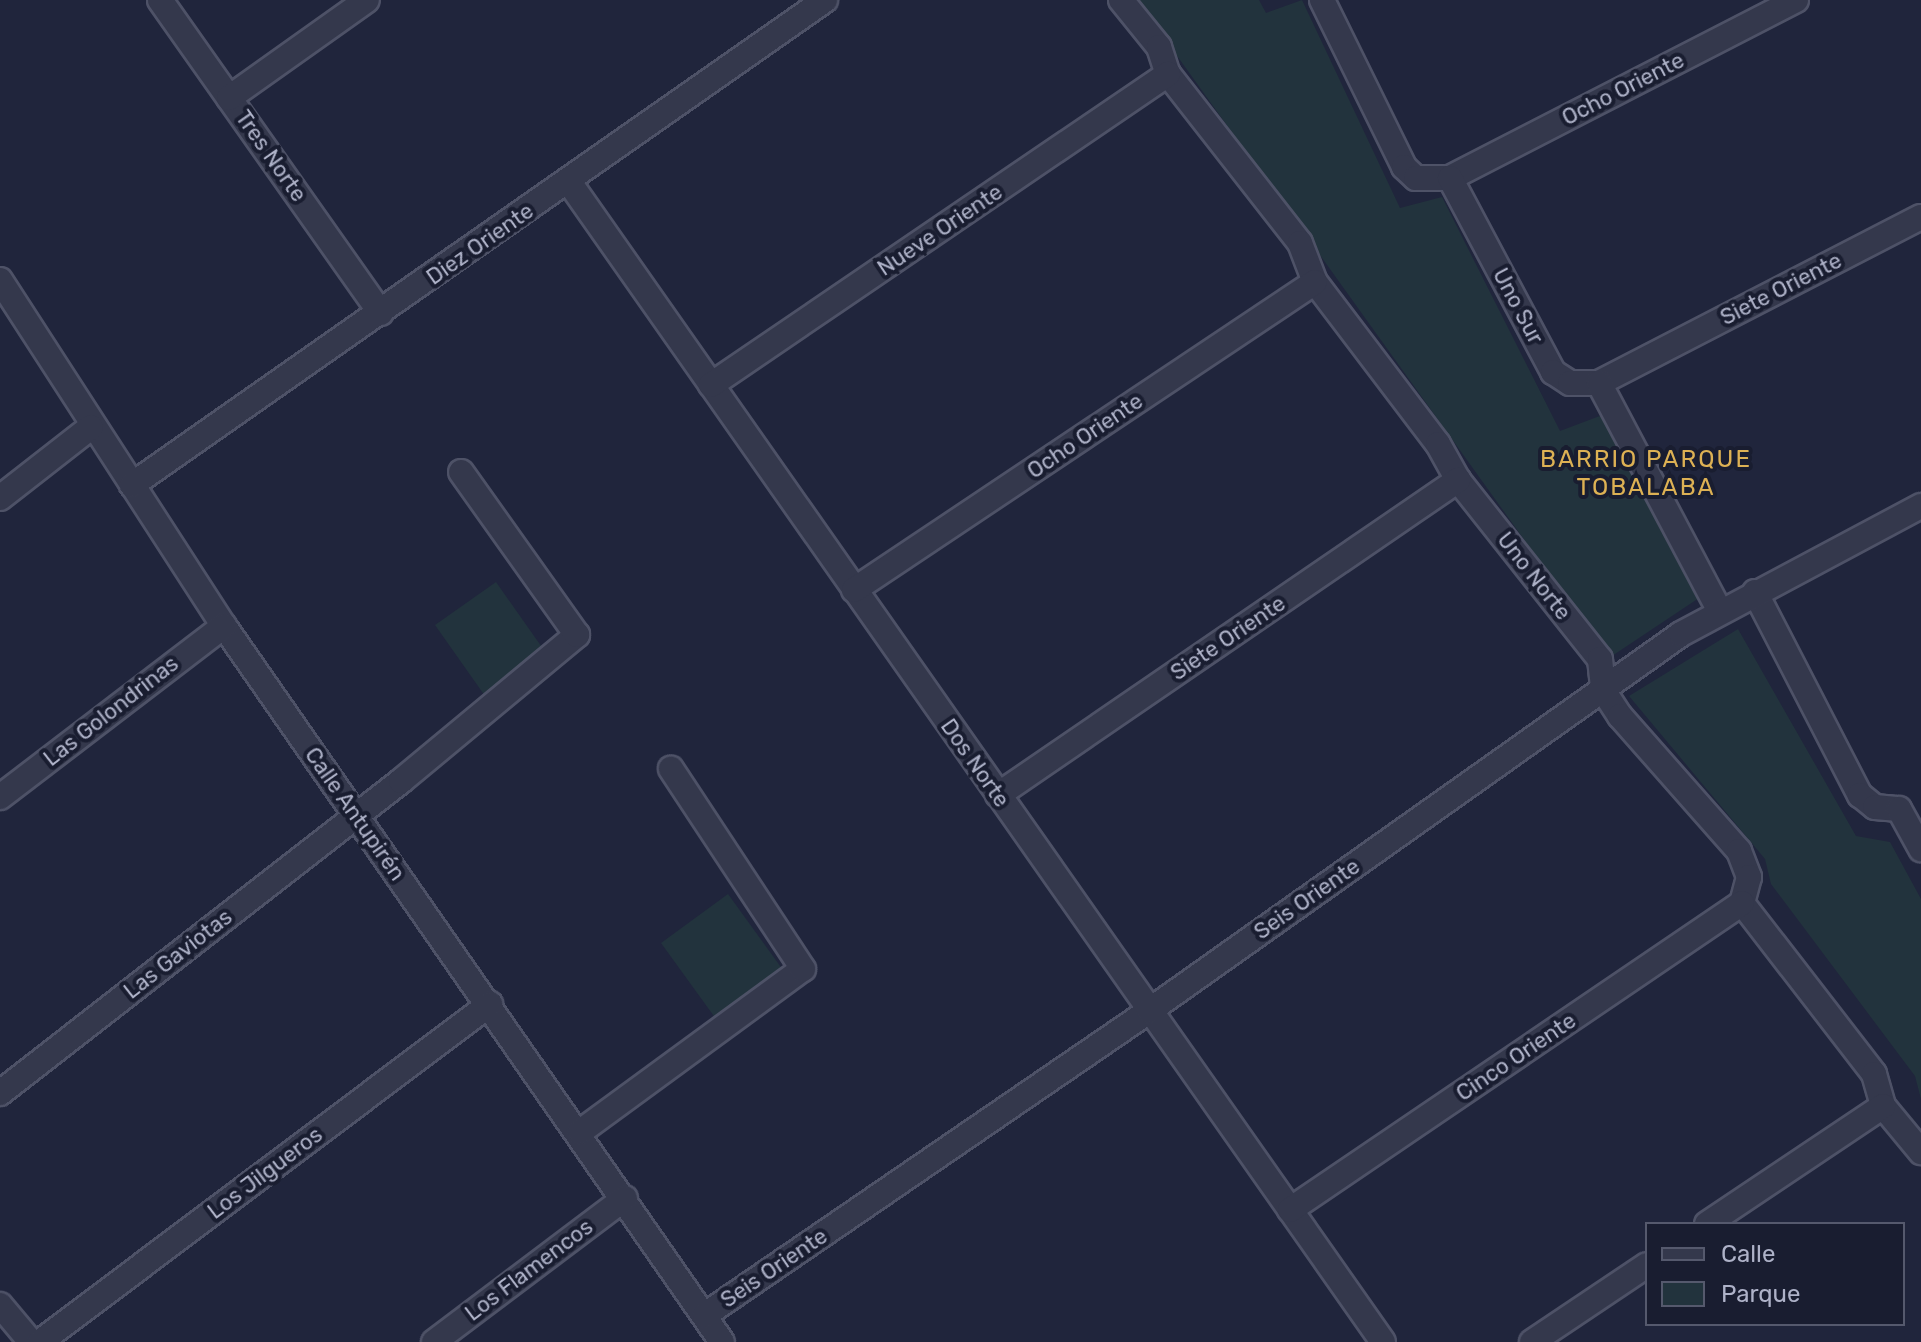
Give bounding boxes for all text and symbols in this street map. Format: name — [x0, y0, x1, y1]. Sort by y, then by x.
street label: Ocho Oriente — [1558, 47, 1688, 131]
street label: Tres Norte — [230, 105, 312, 207]
street label: Nueve Oriente — [873, 179, 1007, 281]
street label: Diez Oriente — [421, 198, 539, 290]
street label: Siete Oriente — [1716, 247, 1846, 331]
street label: Uno Sur — [1487, 264, 1549, 348]
street label: Ocho Oriente — [1022, 388, 1148, 484]
district label: BARRIO PARQUE TOBALABA — [1540, 446, 1752, 502]
street label: Uno Norte — [1492, 527, 1576, 625]
street label: Siete Oriente — [1166, 590, 1290, 686]
street label: Las Golondrinas — [38, 650, 184, 772]
street label: Dos Norte — [935, 714, 1015, 812]
street label: Calle Antupirén — [299, 742, 411, 886]
street label: Seis Oriente — [1249, 853, 1365, 945]
street label: Las Gaviotas — [119, 904, 237, 1004]
street label: Cinco Oriente — [1451, 1007, 1581, 1107]
street label: Los Jilgueros — [202, 1121, 328, 1225]
street label: Los Flamencos — [460, 1213, 598, 1327]
legend — [1645, 1222, 1905, 1326]
street label: Seis Oriente — [716, 1223, 832, 1313]
text: Calle — [1721, 1240, 1775, 1268]
text: Parque — [1721, 1280, 1800, 1308]

